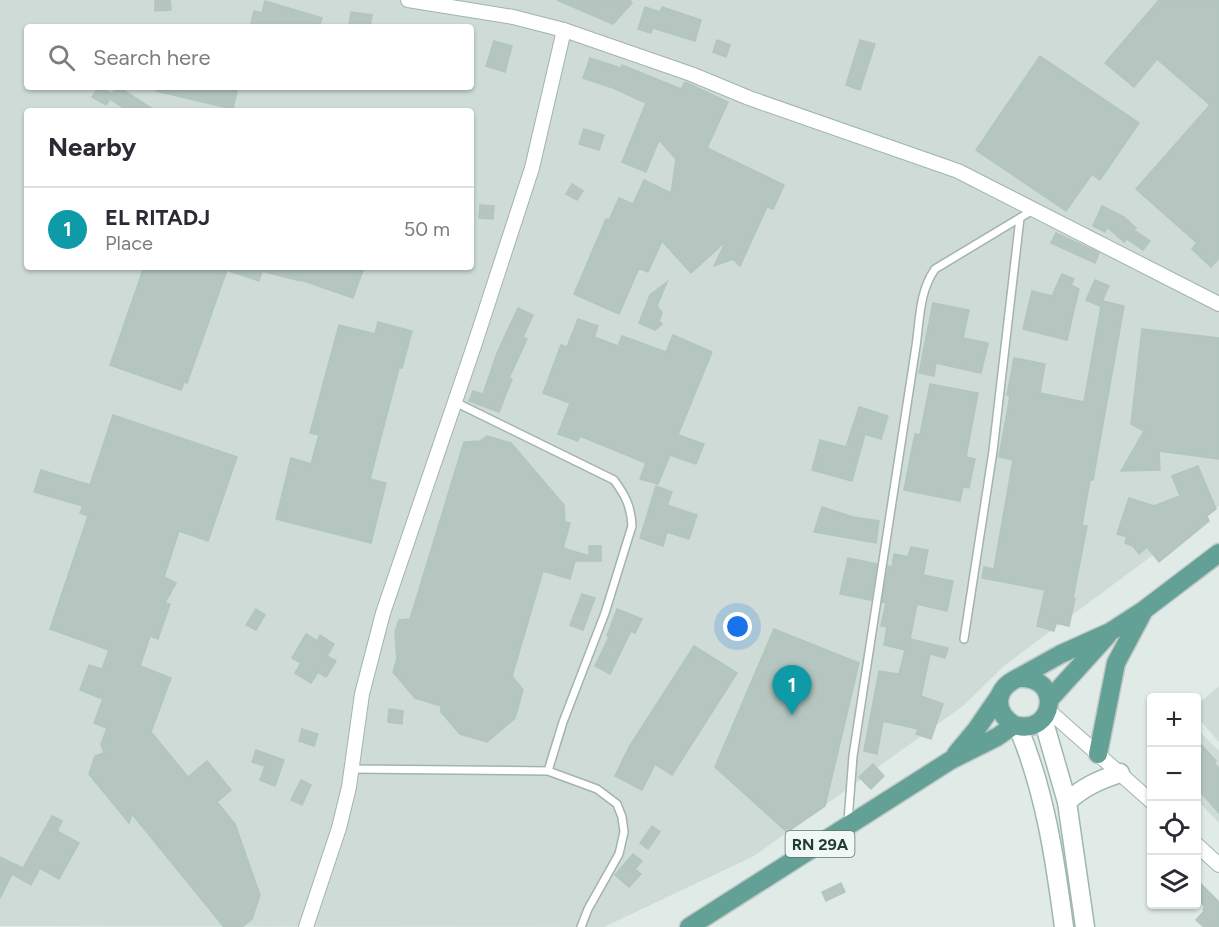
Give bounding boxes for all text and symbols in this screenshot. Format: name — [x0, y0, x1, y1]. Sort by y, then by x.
search box — [24, 24, 474, 90]
icon: search — [45, 41, 78, 74]
text: Search here — [93, 44, 211, 71]
text: Nearby — [48, 131, 136, 163]
text: EL RITADJ — [105, 204, 210, 231]
text: 1 — [63, 217, 72, 241]
text: 50 m — [404, 217, 450, 241]
text: Place — [105, 231, 153, 255]
your location — [723, 612, 752, 641]
pin: 1 — [772, 666, 812, 715]
map controls — [1147, 693, 1201, 909]
button: + — [1147, 693, 1201, 747]
button: − — [1147, 747, 1201, 801]
button: locate — [1147, 801, 1201, 855]
road number: RN 29A — [786, 831, 854, 857]
button: layers — [1147, 855, 1201, 909]

